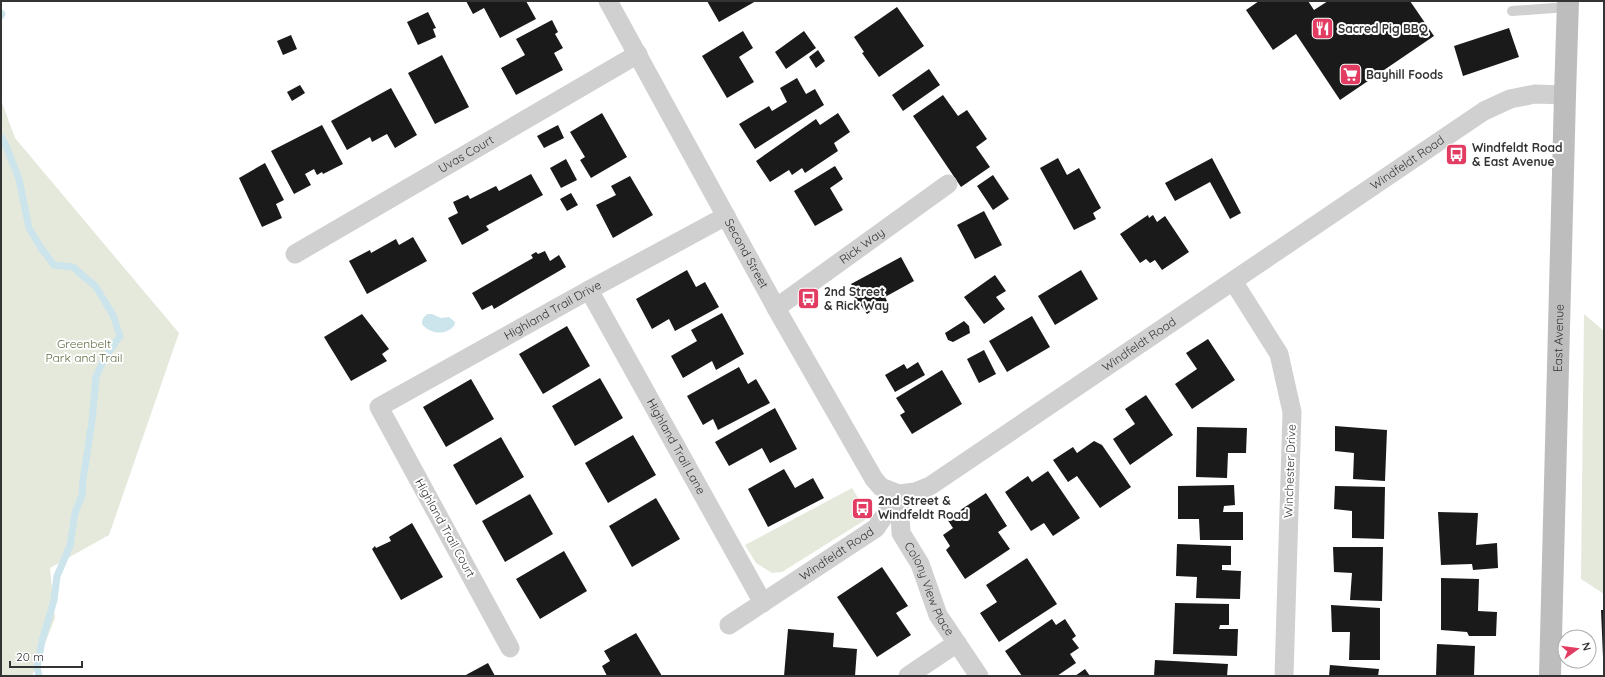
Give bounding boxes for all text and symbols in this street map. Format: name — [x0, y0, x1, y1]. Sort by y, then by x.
restaurant icon: Sacred Pig BBQ — [1309, 16, 1335, 42]
place label: Sacred Pig BBQ — [1338, 21, 1429, 36]
supermarket icon: Bayhill Foods — [1337, 62, 1363, 88]
place label: Bayhill Foods — [1366, 67, 1443, 82]
street label: Uvas Court — [435, 132, 496, 176]
street label: Windfeldt Road — [1367, 132, 1447, 193]
place label: Windfeldt Road & East Avenue — [1472, 140, 1562, 169]
bus stop icon: Windfeldt Road & East Avenue — [1443, 142, 1469, 168]
street label: Second Street — [722, 216, 772, 291]
street label: Rick Way — [836, 224, 887, 267]
street label: Highland Trail Drive — [501, 277, 604, 343]
place label: 2nd Street & Rick Way — [824, 284, 889, 313]
bus stop icon: 2nd Street & Rick Way — [796, 286, 822, 312]
street label: East Avenue — [1550, 304, 1567, 372]
street label: Windfeldt Road — [1099, 314, 1179, 374]
park label: Greenbelt Park and Trail — [45, 336, 123, 365]
street label: Highland Trail Lane — [644, 396, 709, 497]
street label: Winchester Drive — [1280, 423, 1299, 518]
street label: Highland Trail Court — [412, 476, 479, 580]
place label: 2nd Street & Windfeldt Road — [878, 493, 968, 522]
bus stop icon: 2nd Street & Windfeldt Road — [849, 495, 875, 521]
street label: Windfeldt Road — [796, 524, 876, 584]
street label: Colony View Place — [901, 539, 958, 639]
north arrow — [1557, 629, 1597, 669]
text: N — [1579, 641, 1594, 652]
scale bar — [10, 643, 82, 669]
text: 20 m — [16, 649, 44, 664]

